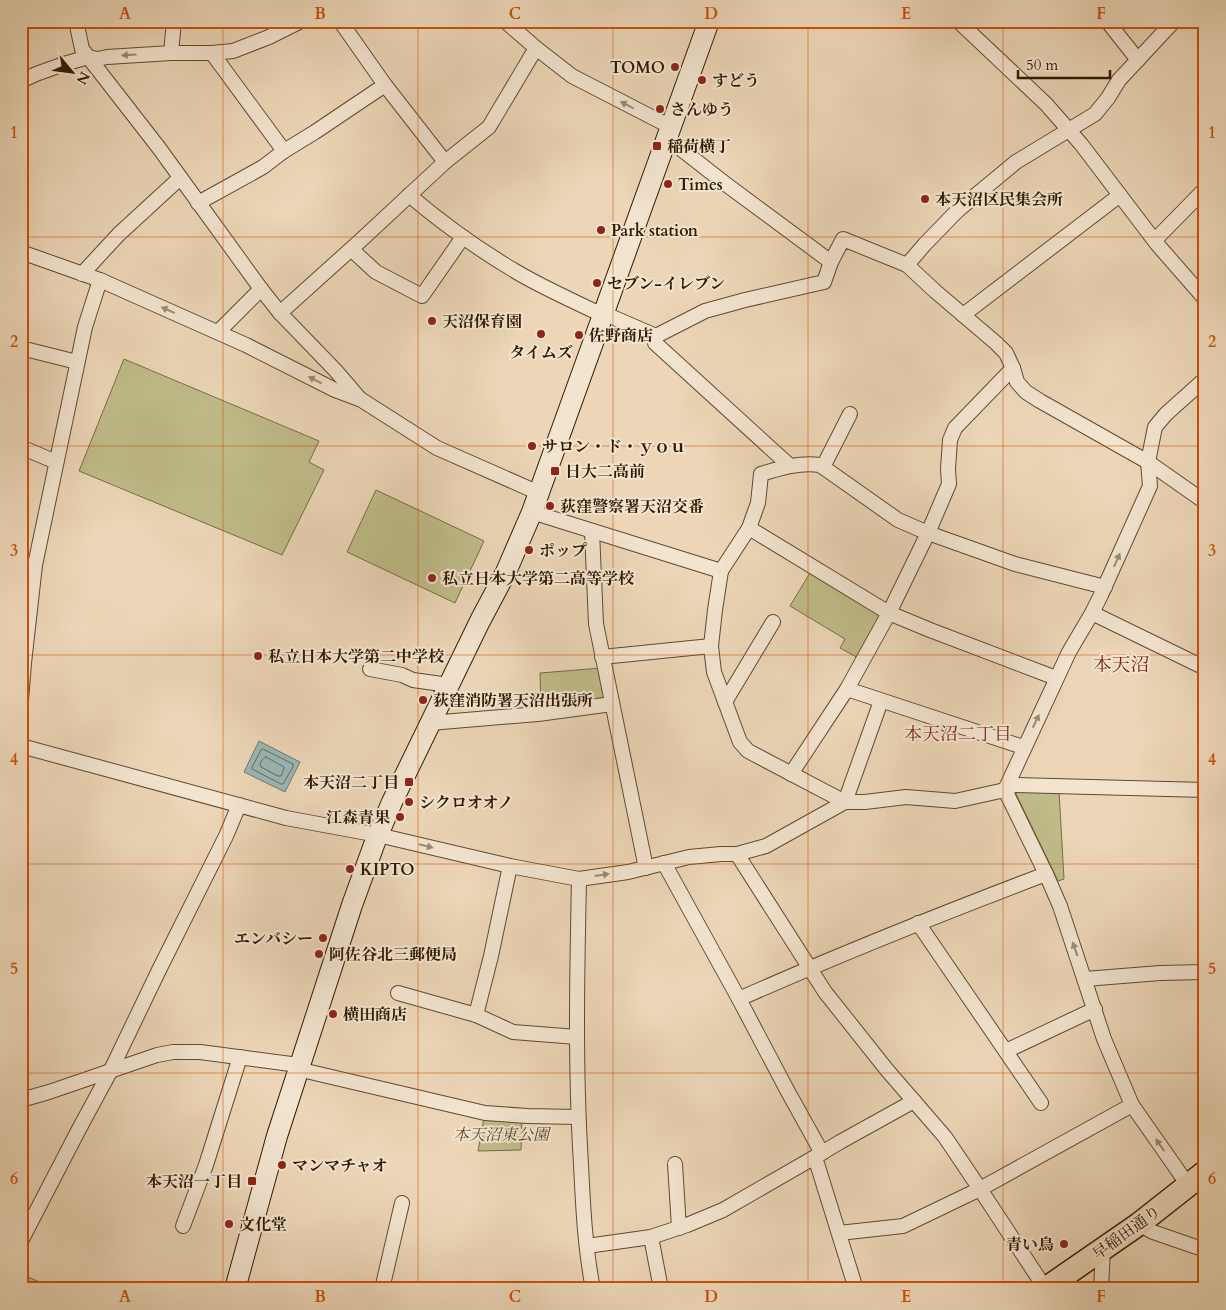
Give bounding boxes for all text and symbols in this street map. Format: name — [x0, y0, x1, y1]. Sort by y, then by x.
text: A — [119, 3, 131, 25]
text: B — [314, 3, 326, 25]
text: C — [509, 3, 521, 25]
text: D — [704, 3, 718, 25]
text: E — [901, 3, 911, 25]
text: F — [1096, 3, 1106, 25]
north arrow — [48, 48, 98, 98]
scale bar — [1018, 48, 1111, 80]
one-way arrow — [121, 52, 137, 60]
text: 50 m — [1026, 55, 1058, 75]
place label: TOMO — [610, 57, 665, 79]
marker: TOMO — [669, 61, 681, 73]
text: N — [72, 68, 94, 88]
place label: すどう — [712, 70, 760, 92]
marker: すどう — [696, 74, 708, 86]
place label: さんゆう — [670, 99, 734, 121]
one-way arrow — [620, 101, 634, 109]
marker: さんゆう — [654, 103, 666, 115]
text: 1 — [10, 122, 18, 144]
text: 1 — [1208, 122, 1216, 144]
place label: 稲荷横丁 — [667, 136, 731, 158]
marker: 稲荷横丁 — [651, 140, 663, 152]
place label: Times — [678, 174, 723, 196]
marker: Times — [662, 178, 674, 190]
place label: 本天沼区民集会所 — [935, 189, 1063, 211]
marker: 本天沼区民集会所 — [919, 193, 931, 205]
place label: Park station — [611, 220, 699, 242]
marker: Park station — [595, 224, 607, 236]
place label: セブン-イレブン — [607, 273, 725, 295]
marker: セブン-イレブン — [591, 277, 603, 289]
one-way arrow — [161, 306, 175, 314]
place label: 天沼保育園 — [442, 311, 522, 333]
marker: 天沼保育園 — [426, 315, 438, 327]
place label: 佐野商店 — [589, 325, 653, 347]
marker: タイムズ — [535, 328, 547, 340]
marker: 佐野商店 — [573, 329, 585, 341]
text: 2 — [10, 331, 18, 353]
text: 2 — [1208, 331, 1216, 353]
place label: タイムズ — [509, 342, 573, 364]
one-way arrow — [308, 376, 322, 384]
place label: サロン・ド・ｙｏｕ — [542, 436, 686, 458]
marker: サロン・ド・ｙｏｕ — [526, 440, 538, 452]
place label: 日大二高前 — [565, 461, 645, 483]
marker: 日大二高前 — [549, 465, 561, 477]
place label: 荻窪警察署天沼交番 — [560, 496, 704, 518]
marker: 荻窪警察署天沼交番 — [544, 500, 556, 512]
text: 3 — [10, 540, 18, 562]
place label: ポップ — [539, 540, 587, 562]
text: 3 — [1208, 540, 1216, 562]
marker: ポップ — [523, 544, 535, 556]
one-way arrow — [1112, 553, 1121, 568]
place label: 私立日本大学第二高等学校 — [442, 568, 635, 590]
marker: 私立日本大学第二高等学校 — [426, 572, 438, 584]
place label: 私立日本大学第二中学校 — [268, 646, 445, 668]
marker: 私立日本大学第二中学校 — [252, 650, 264, 662]
district label: 本天沼 — [1092, 652, 1150, 678]
place label: 荻窪消防署天沼出張所 — [433, 690, 593, 712]
marker: 荻窪消防署天沼出張所 — [417, 694, 429, 706]
one-way arrow — [1032, 714, 1040, 728]
district label: 本天沼二丁目 — [904, 722, 1012, 747]
text: 4 — [10, 749, 18, 771]
text: 4 — [1208, 749, 1216, 771]
place label: 本天沼二丁目 — [303, 772, 399, 794]
marker: 本天沼二丁目 — [403, 776, 415, 788]
place label: シクロオオノ — [419, 792, 513, 814]
marker: シクロオオノ — [403, 796, 415, 808]
place label: 江森青果 — [326, 807, 390, 829]
marker: 江森青果 — [394, 811, 406, 823]
one-way arrow — [418, 842, 433, 850]
place label: KIPTO — [360, 859, 414, 881]
marker: KIPTO — [344, 863, 356, 875]
one-way arrow — [594, 871, 610, 879]
place label: エンバシー — [234, 928, 313, 950]
marker: エンバシー — [317, 932, 329, 944]
one-way arrow — [1071, 942, 1078, 957]
place label: 阿佐谷北三郵便局 — [329, 944, 457, 966]
marker: 阿佐谷北三郵便局 — [313, 948, 325, 960]
text: 5 — [10, 958, 18, 980]
text: 5 — [1208, 958, 1216, 980]
place label: 横田商店 — [343, 1004, 407, 1026]
marker: 横田商店 — [327, 1008, 339, 1020]
park label: 本天沼東公園 — [453, 1124, 552, 1146]
one-way arrow — [1155, 1138, 1165, 1152]
place label: マンマチャオ — [292, 1155, 388, 1177]
marker: マンマチャオ — [276, 1159, 288, 1171]
text: 6 — [10, 1168, 18, 1190]
text: 6 — [1208, 1168, 1216, 1190]
place label: 本天沼一丁目 — [146, 1171, 242, 1193]
marker: 本天沼一丁目 — [246, 1175, 258, 1187]
street label: 早稲田通り — [1088, 1200, 1165, 1265]
place label: 文化堂 — [239, 1214, 287, 1236]
marker: 文化堂 — [223, 1218, 235, 1230]
place label: 青い鳥 — [1006, 1234, 1054, 1256]
marker: 青い鳥 — [1058, 1238, 1070, 1250]
text: A — [119, 1286, 131, 1308]
text: B — [314, 1286, 326, 1308]
text: C — [509, 1286, 521, 1308]
text: D — [704, 1286, 718, 1308]
text: E — [901, 1286, 911, 1308]
text: F — [1096, 1286, 1106, 1308]

